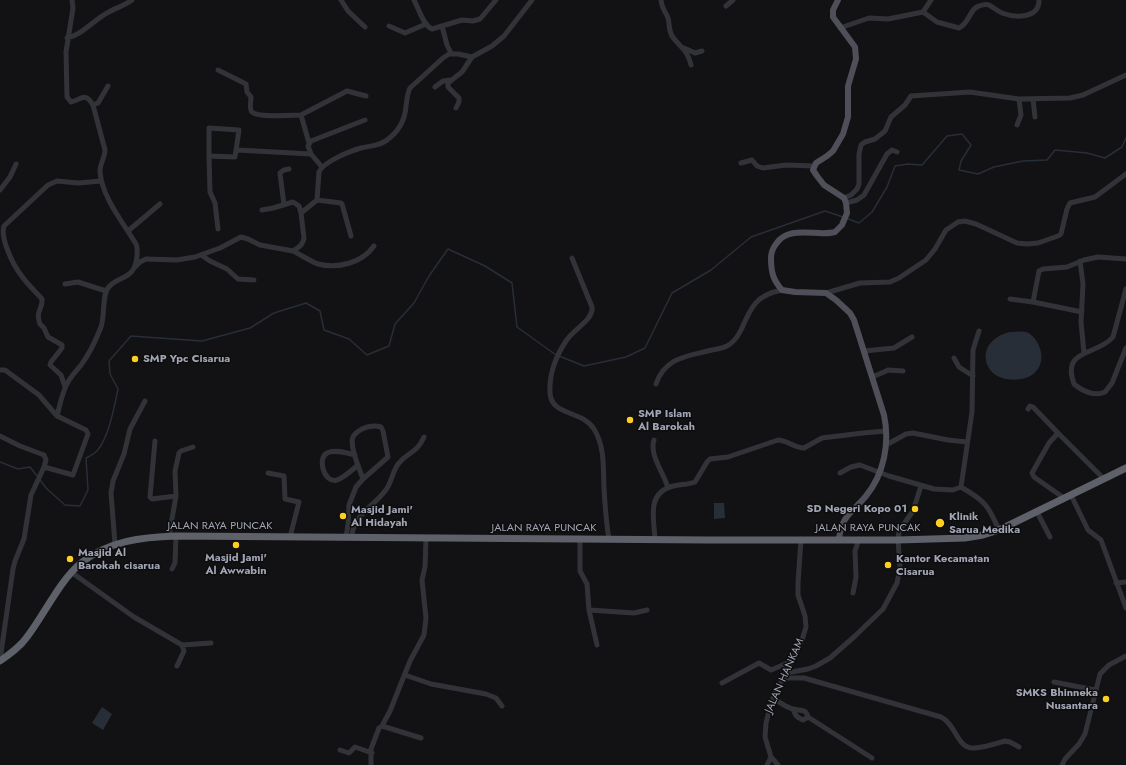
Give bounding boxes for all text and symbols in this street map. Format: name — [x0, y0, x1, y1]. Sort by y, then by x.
place label: SMP Ypc Cisarua — [143, 352, 230, 366]
marker: SMP Ypc Cisarua — [130, 354, 140, 364]
place label: SMP Islam Al Barokah — [638, 407, 695, 433]
marker: SMP Islam Al Barokah — [625, 415, 635, 425]
place label: SD Negeri Kopo 01 — [807, 502, 907, 516]
place label: Masjid Jami' Al Hidayah — [351, 503, 413, 529]
marker: SD Negeri Kopo 01 — [910, 504, 920, 514]
place label: Klinik Sarua Medika — [949, 510, 1020, 536]
marker: Masjid Jami' Al Hidayah — [338, 511, 348, 521]
marker: Klinik Sarua Medika — [934, 517, 946, 529]
street label: JALAN RAYA PUNCAK — [168, 519, 272, 533]
street label: JALAN RAYA PUNCAK — [492, 521, 596, 535]
street label: JALAN RAYA PUNCAK — [816, 521, 920, 535]
marker: Masjid Jami' Al Awwabin — [231, 540, 241, 550]
place label: Masjid Al Barokah cisarua — [78, 546, 160, 572]
place label: Masjid Jami' Al Awwabin — [205, 551, 267, 577]
place label: Kantor Kecamatan Cisarua — [896, 552, 989, 578]
marker: Masjid Al Barokah cisarua — [65, 554, 75, 564]
marker: Kantor Kecamatan Cisarua — [883, 560, 893, 570]
street label: JALAN HANKAM — [763, 637, 807, 715]
place label: SMKS Bhinneka Nusantara — [1016, 686, 1098, 712]
marker: SMKS Bhinneka Nusantara — [1101, 694, 1111, 704]

